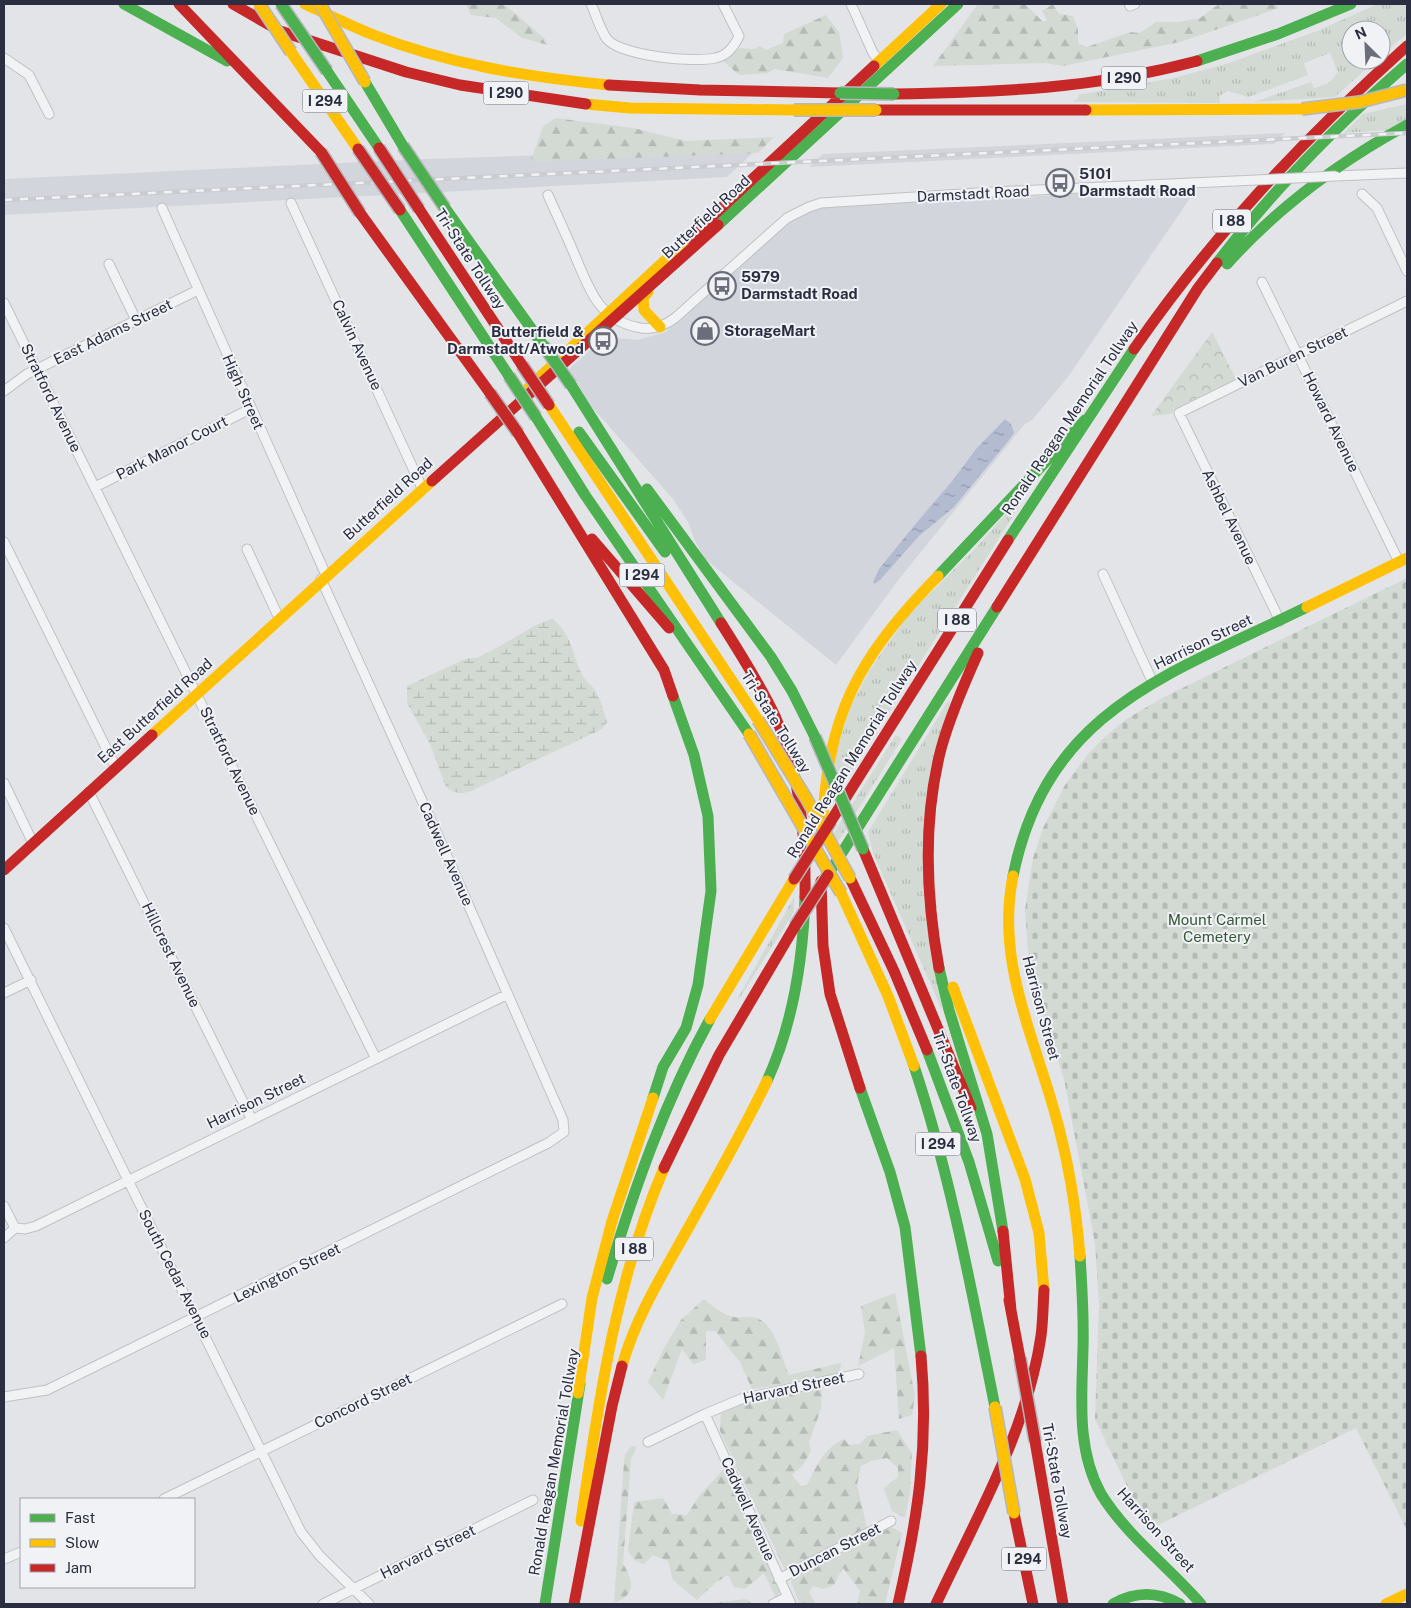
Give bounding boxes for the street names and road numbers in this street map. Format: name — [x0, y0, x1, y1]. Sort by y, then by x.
road number: I 290 — [1102, 66, 1146, 90]
road number: I 290 — [484, 82, 528, 105]
road number: I 294 — [302, 90, 348, 112]
street label: Butterfield Road — [658, 172, 753, 262]
street label: Darmstadt Road — [916, 182, 1030, 205]
street label: Tri-State Tollway — [431, 205, 509, 312]
road number: I 88 — [1213, 210, 1251, 232]
street label: East Adams Street — [51, 295, 175, 368]
street label: Calvin Avenue — [329, 297, 386, 393]
street label: Ronald Reagan Memorial Tollway — [998, 318, 1141, 518]
street label: Van Buren Street — [1235, 323, 1350, 390]
street label: Stratford Avenue — [18, 341, 85, 455]
street label: High Street — [219, 352, 268, 432]
street label: Howard Avenue — [1300, 369, 1363, 475]
street label: Park Manor Court — [113, 412, 231, 483]
street label: Butterfield Road — [340, 454, 436, 543]
street label: Ashbel Avenue — [1199, 466, 1260, 567]
road number: I 294 — [620, 564, 664, 586]
road number: I 88 — [938, 608, 976, 632]
street label: Harrison Street — [1151, 610, 1255, 673]
street label: East Butterfield Road — [94, 655, 215, 767]
street label: Ronald Reagan Memorial Tollway — [783, 657, 920, 861]
street label: Tri-State Tollway — [738, 668, 815, 776]
street label: Stratford Avenue — [197, 704, 264, 818]
street label: Cadwell Avenue — [416, 799, 477, 908]
street label: Hillcrest Avenue — [139, 900, 204, 1010]
street label: Harrison Street — [1019, 954, 1064, 1062]
street label: Tri-State Tollway — [929, 1029, 985, 1145]
street label: Harrison Street — [204, 1069, 308, 1132]
road number: I 294 — [916, 1132, 960, 1156]
street label: South Cedar Avenue — [136, 1206, 215, 1341]
road number: I 88 — [615, 1238, 653, 1260]
street label: Lexington Street — [231, 1239, 343, 1306]
street label: Ronald Reagan Memorial Tollway — [525, 1347, 582, 1577]
street label: Harvard Street — [741, 1368, 847, 1407]
street label: Concord Street — [311, 1370, 414, 1431]
street label: Tri-State Tollway — [1039, 1422, 1076, 1540]
street label: Cadwell Avenue — [718, 1454, 779, 1563]
street label: Harrison Street — [1114, 1484, 1199, 1575]
street label: Duncan Street — [786, 1519, 883, 1580]
street label: Harvard Street — [377, 1521, 478, 1582]
road number: I 294 — [1002, 1548, 1046, 1570]

